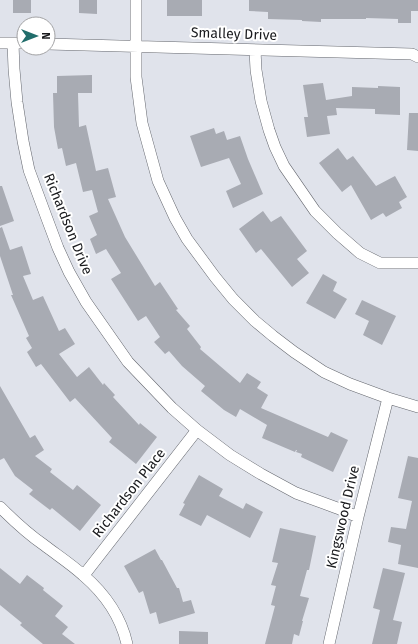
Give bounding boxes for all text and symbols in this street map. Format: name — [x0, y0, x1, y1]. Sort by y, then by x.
north arrow — [16, 16, 56, 56]
street label: Smalley Drive — [191, 24, 277, 44]
text: N — [39, 32, 52, 40]
street label: Richardson Drive — [40, 171, 96, 277]
street label: Richardson Place — [89, 445, 169, 541]
street label: Kingswood Drive — [323, 464, 363, 570]

